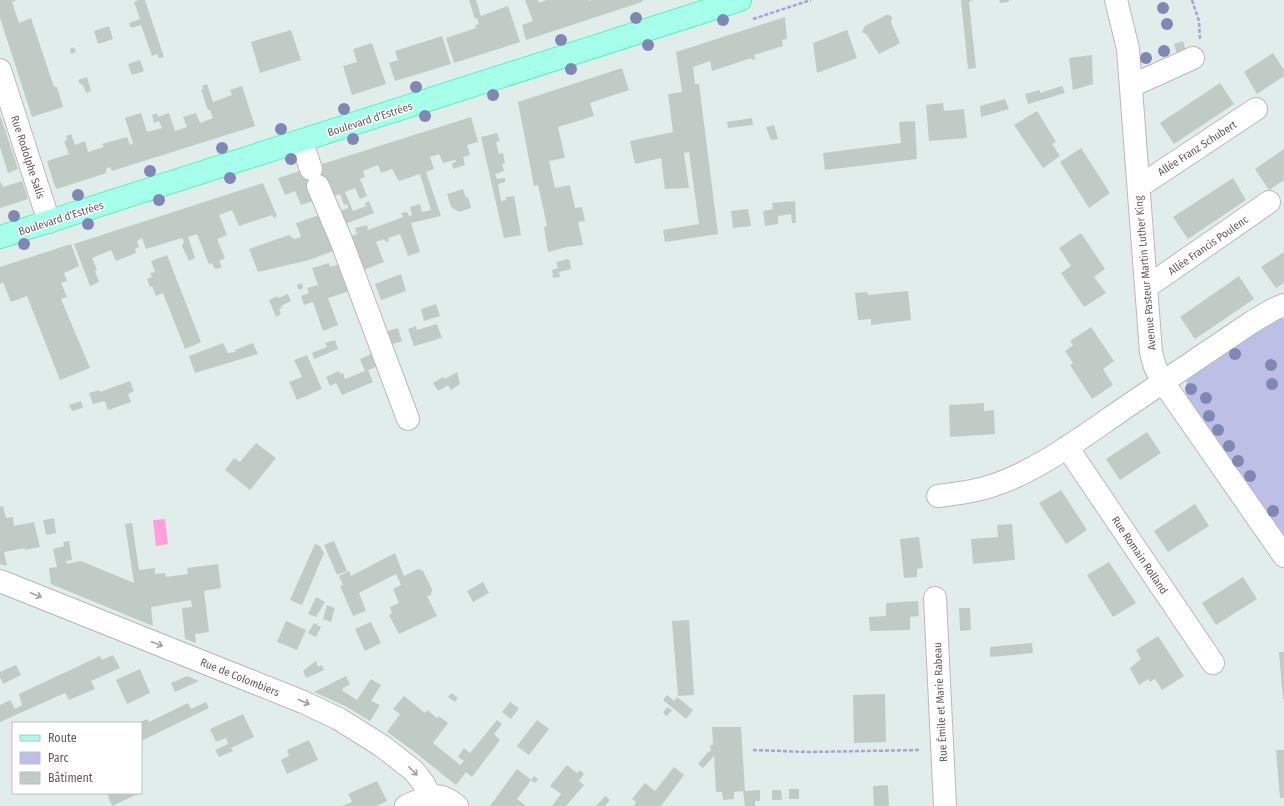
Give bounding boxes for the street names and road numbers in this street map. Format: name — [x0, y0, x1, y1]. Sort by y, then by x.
street label: Boulevard d'Estrées — [326, 100, 415, 139]
street label: Rue Rodolphe Salis — [8, 114, 47, 201]
street label: Allée Franz Schubert — [1155, 118, 1240, 179]
street label: Avenue Pasteur Martin Luther King — [1132, 194, 1159, 351]
street label: Boulevard d'Estrées — [17, 199, 106, 238]
street label: Allée Francis Poulenc — [1166, 213, 1251, 278]
street label: Rue Romain Rolland — [1109, 514, 1170, 597]
street label: Rue Émile et Marie Rabeau — [930, 642, 950, 762]
street label: Rue de Colombiers — [198, 656, 282, 699]

